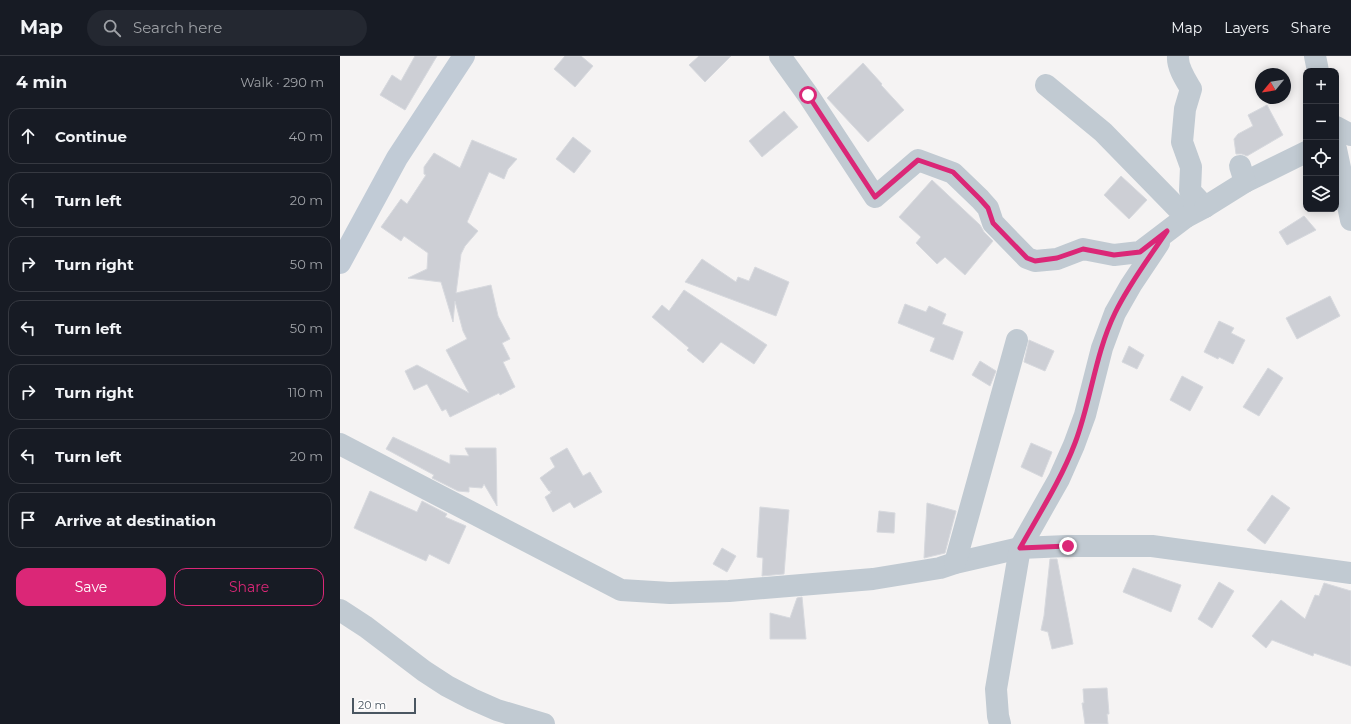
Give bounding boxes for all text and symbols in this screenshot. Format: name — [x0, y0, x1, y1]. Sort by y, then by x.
search box — [87, 10, 367, 46]
text: Map — [20, 16, 63, 39]
icon: search — [101, 17, 123, 39]
text: Search here — [133, 18, 222, 37]
text: Map — [1171, 19, 1202, 37]
text: Layers — [1224, 19, 1269, 37]
text: Share — [1291, 19, 1331, 37]
north arrow — [1255, 68, 1291, 104]
map controls — [1303, 68, 1339, 212]
button: + — [1303, 68, 1339, 104]
text: 4 min — [16, 72, 67, 92]
text: Walk · 290 m — [240, 74, 324, 90]
route start — [799, 86, 817, 104]
button: − — [1303, 104, 1339, 140]
icon: ahead — [17, 125, 39, 147]
text: Continue — [55, 127, 127, 146]
text: 40 m — [289, 128, 323, 144]
button: locate — [1303, 140, 1339, 176]
button: layers — [1303, 176, 1339, 212]
icon: left — [17, 189, 39, 211]
text: Turn left — [55, 191, 122, 210]
text: 20 m — [290, 192, 323, 208]
icon: right — [17, 253, 39, 275]
text: Turn right — [55, 255, 134, 274]
text: 50 m — [290, 256, 323, 272]
icon: left — [17, 317, 39, 339]
text: Turn left — [55, 319, 122, 338]
text: 50 m — [290, 320, 323, 336]
icon: right — [17, 381, 39, 403]
text: Turn right — [55, 383, 134, 402]
text: 110 m — [288, 384, 323, 400]
icon: left — [17, 445, 39, 467]
text: Turn left — [55, 447, 122, 466]
text: 20 m — [290, 448, 323, 464]
icon: arrive — [17, 509, 39, 531]
text: Arrive at destination — [55, 511, 216, 530]
route end — [1059, 537, 1077, 555]
button: Save — [16, 568, 166, 606]
button: Share — [174, 568, 324, 606]
scale bar — [352, 696, 416, 715]
text: 20 m — [358, 698, 386, 712]

